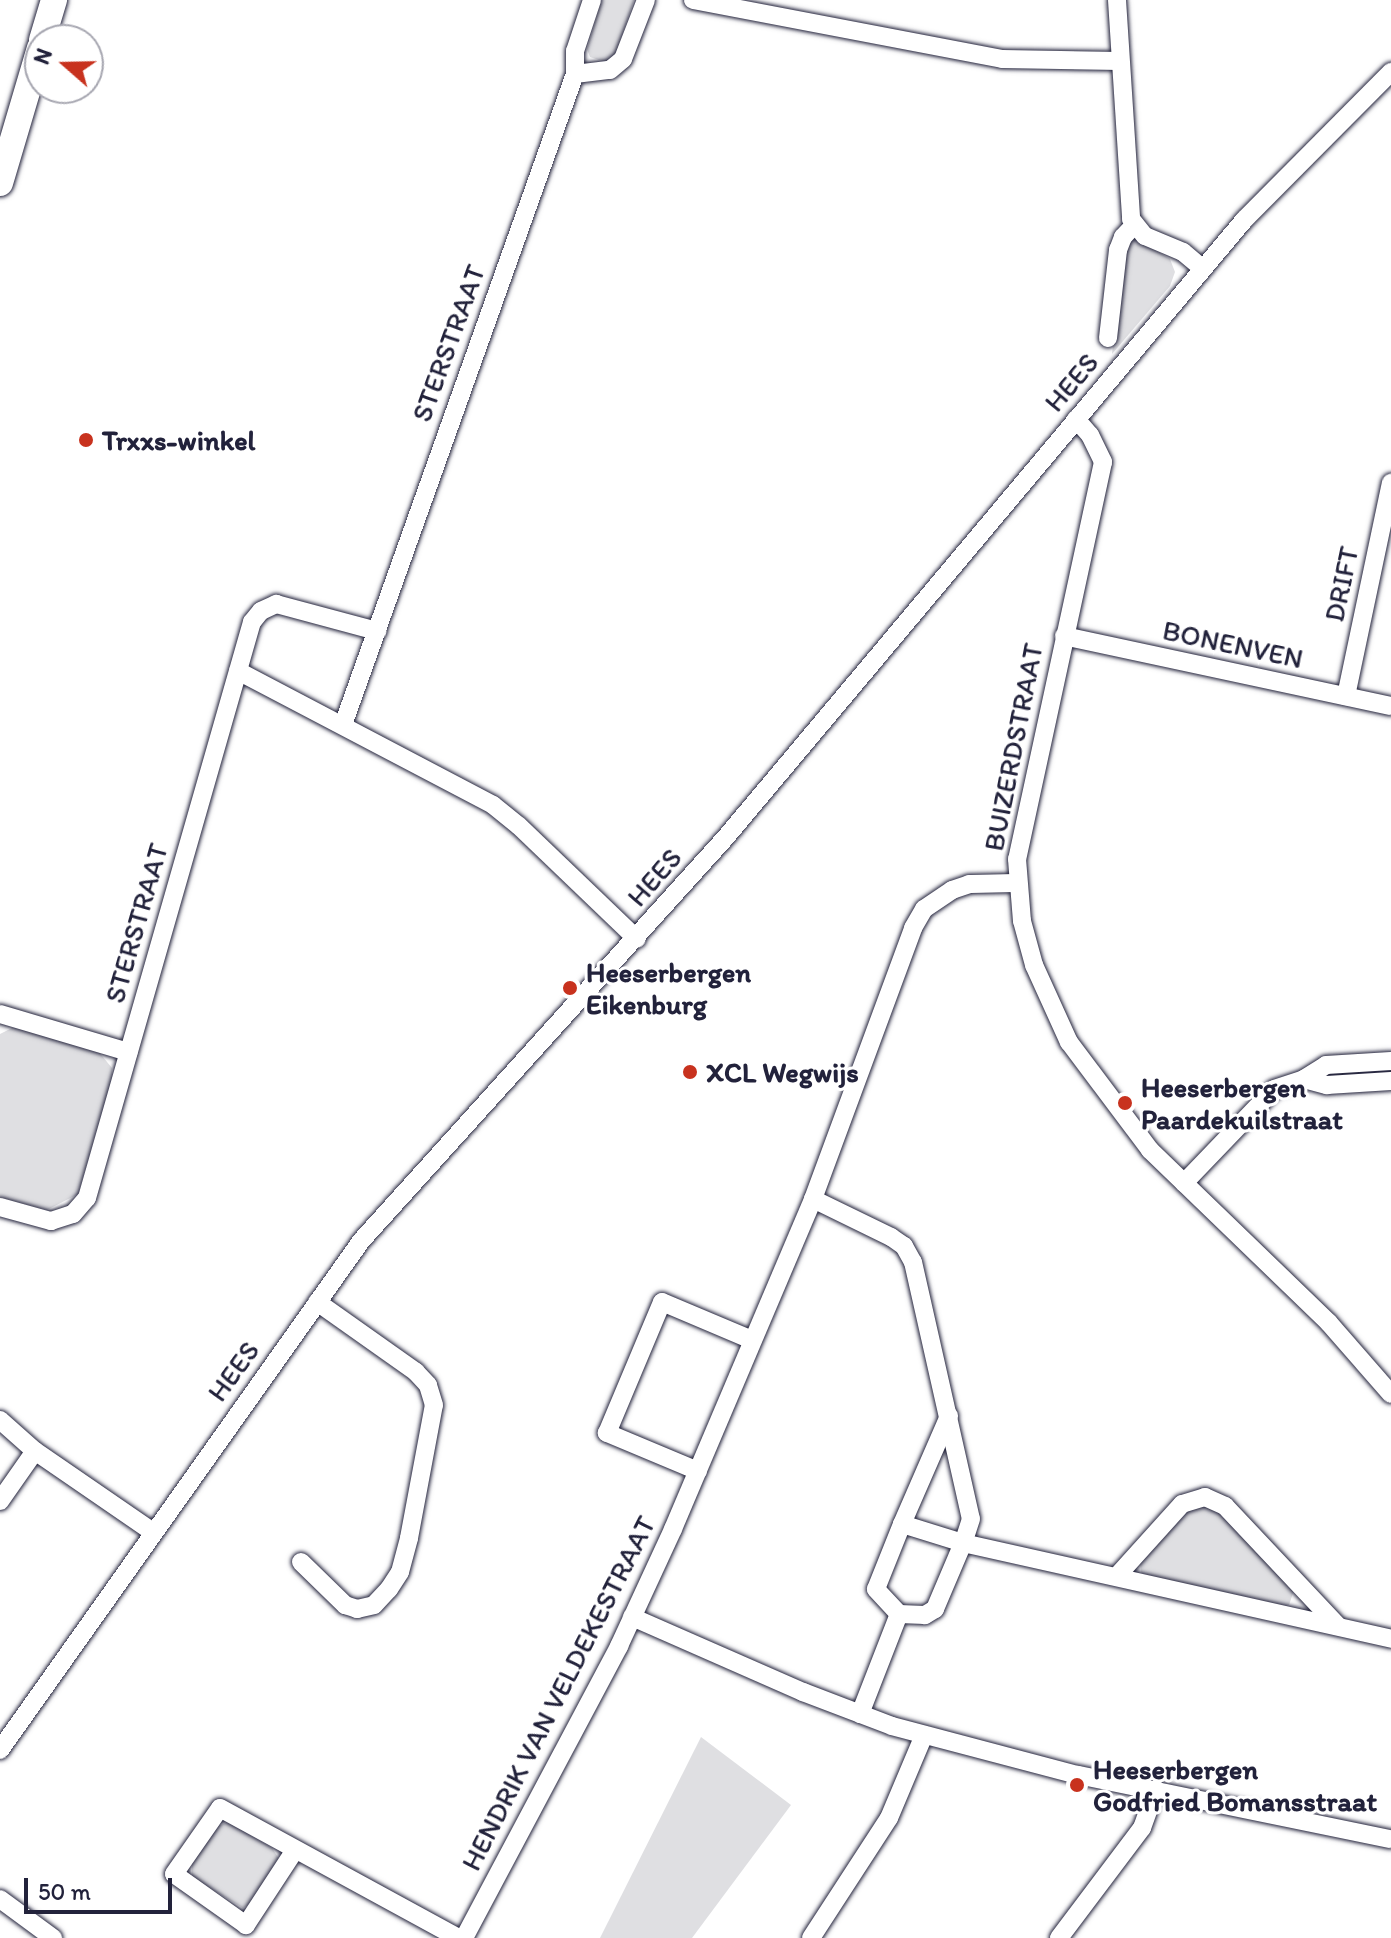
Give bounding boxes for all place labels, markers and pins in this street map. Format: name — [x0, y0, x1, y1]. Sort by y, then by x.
place label: Trxxs-winkel — [102, 423, 255, 457]
marker: Trxxs-winkel — [77, 431, 95, 449]
place label: Heeserbergen Eikenburg — [586, 955, 751, 1021]
marker: Heeserbergen Eikenburg — [561, 979, 579, 997]
place label: XCL Wegwijs — [706, 1055, 859, 1089]
marker: XCL Wegwijs — [681, 1063, 699, 1081]
place label: Heeserbergen Paardekuilstraat — [1141, 1070, 1343, 1136]
marker: Heeserbergen Paardekuilstraat — [1116, 1094, 1134, 1112]
place label: Heeserbergen Godfried Bomansstraat — [1093, 1752, 1377, 1818]
marker: Heeserbergen Godfried Bomansstraat — [1068, 1776, 1086, 1794]

